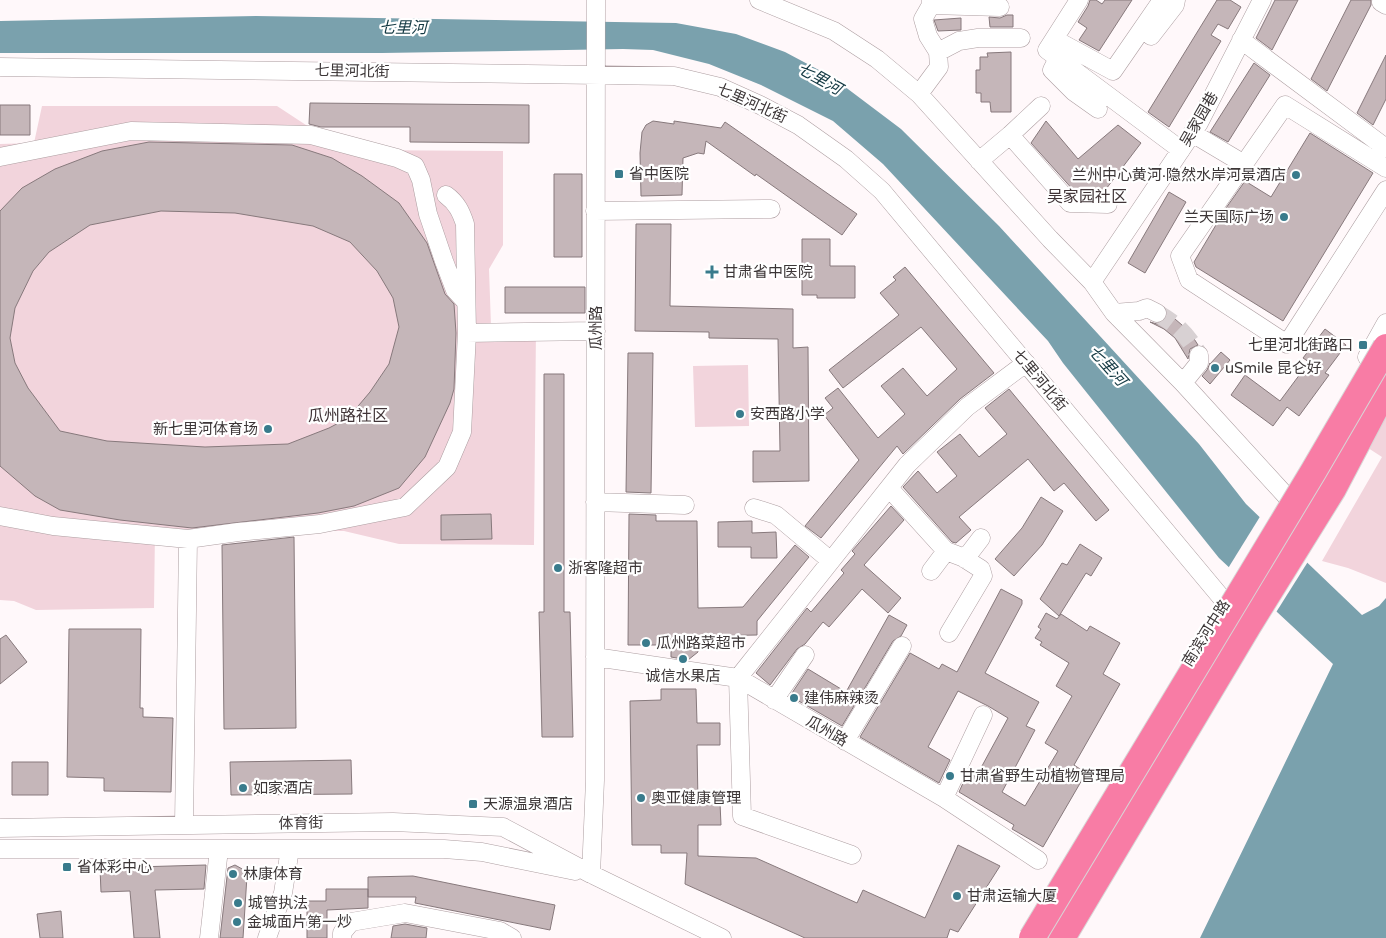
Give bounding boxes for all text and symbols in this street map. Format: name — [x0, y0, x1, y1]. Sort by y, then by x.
water label: 七里河 — [379, 18, 430, 38]
water label: 七里河 — [794, 58, 848, 101]
street label: 七里河北街 — [314, 61, 390, 81]
street label: 七里河北街 — [714, 80, 790, 126]
street label: 吴家园巷 — [1176, 89, 1222, 149]
place label: 省中医院 — [629, 165, 689, 183]
place label: 兰州中心黄河·隐然水岸河景酒店 — [1072, 166, 1286, 184]
marker: 省中医院 — [613, 168, 625, 180]
marker: 兰州中心黄河·隐然水岸河景酒店 — [1290, 169, 1302, 181]
district label: 吴家园社区 — [1047, 187, 1127, 207]
place label: 兰天国际广场 — [1184, 208, 1274, 226]
marker: 兰天国际广场 — [1278, 211, 1290, 223]
place label: 甘肃省中医院 — [723, 263, 813, 281]
marker: 甘肃省中医院 — [705, 265, 719, 279]
street label: 瓜州路 — [587, 305, 605, 351]
place label: 七里河北街路口 — [1248, 336, 1353, 354]
marker: 七里河北街路口 — [1357, 339, 1369, 351]
water label: 七里河 — [1084, 341, 1133, 392]
street label: 七里河北街 — [1009, 345, 1071, 415]
place label: uSmile 昆仑好 — [1225, 359, 1322, 377]
marker: uSmile 昆仑好 — [1209, 362, 1221, 374]
place label: 安西路小学 — [750, 405, 825, 423]
district label: 瓜州路社区 — [308, 406, 388, 426]
marker: 安西路小学 — [734, 408, 746, 420]
place label: 新七里河体育场 — [153, 420, 258, 438]
marker: 新七里河体育场 — [262, 423, 274, 435]
place label: 浙客隆超市 — [568, 559, 643, 577]
marker: 浙客隆超市 — [552, 562, 564, 574]
street label: 南滨河中路 — [1178, 596, 1234, 670]
place label: 瓜州路菜超市 — [656, 634, 746, 652]
marker: 瓜州路菜超市 — [640, 637, 652, 649]
marker: 诚信水果店 — [677, 653, 689, 665]
place label: 诚信水果店 — [645, 667, 721, 685]
place label: 建伟麻辣烫 — [804, 689, 879, 707]
marker: 建伟麻辣烫 — [788, 692, 800, 704]
street label: 瓜州路 — [803, 712, 851, 750]
place label: 甘肃省野生动植物管理局 — [960, 767, 1125, 785]
marker: 甘肃省野生动植物管理局 — [944, 770, 956, 782]
place label: 如家酒店 — [253, 779, 313, 797]
marker: 如家酒店 — [237, 782, 249, 794]
place label: 奥亚健康管理 — [651, 789, 741, 807]
marker: 奥亚健康管理 — [635, 792, 647, 804]
place label: 天源温泉酒店 — [483, 795, 573, 813]
marker: 天源温泉酒店 — [467, 798, 479, 810]
street label: 体育街 — [278, 814, 324, 832]
place label: 省体彩中心 — [77, 858, 152, 876]
marker: 省体彩中心 — [61, 861, 73, 873]
place label: 林康体育 — [243, 865, 303, 883]
marker: 林康体育 — [227, 868, 239, 880]
place label: 甘肃运输大厦 — [967, 887, 1057, 905]
marker: 甘肃运输大厦 — [951, 890, 963, 902]
place label: 城管执法 — [248, 894, 308, 912]
marker: 城管执法 — [232, 897, 244, 909]
place label: 金城面片第一炒 — [247, 913, 352, 931]
marker: 金城面片第一炒 — [231, 916, 243, 928]

